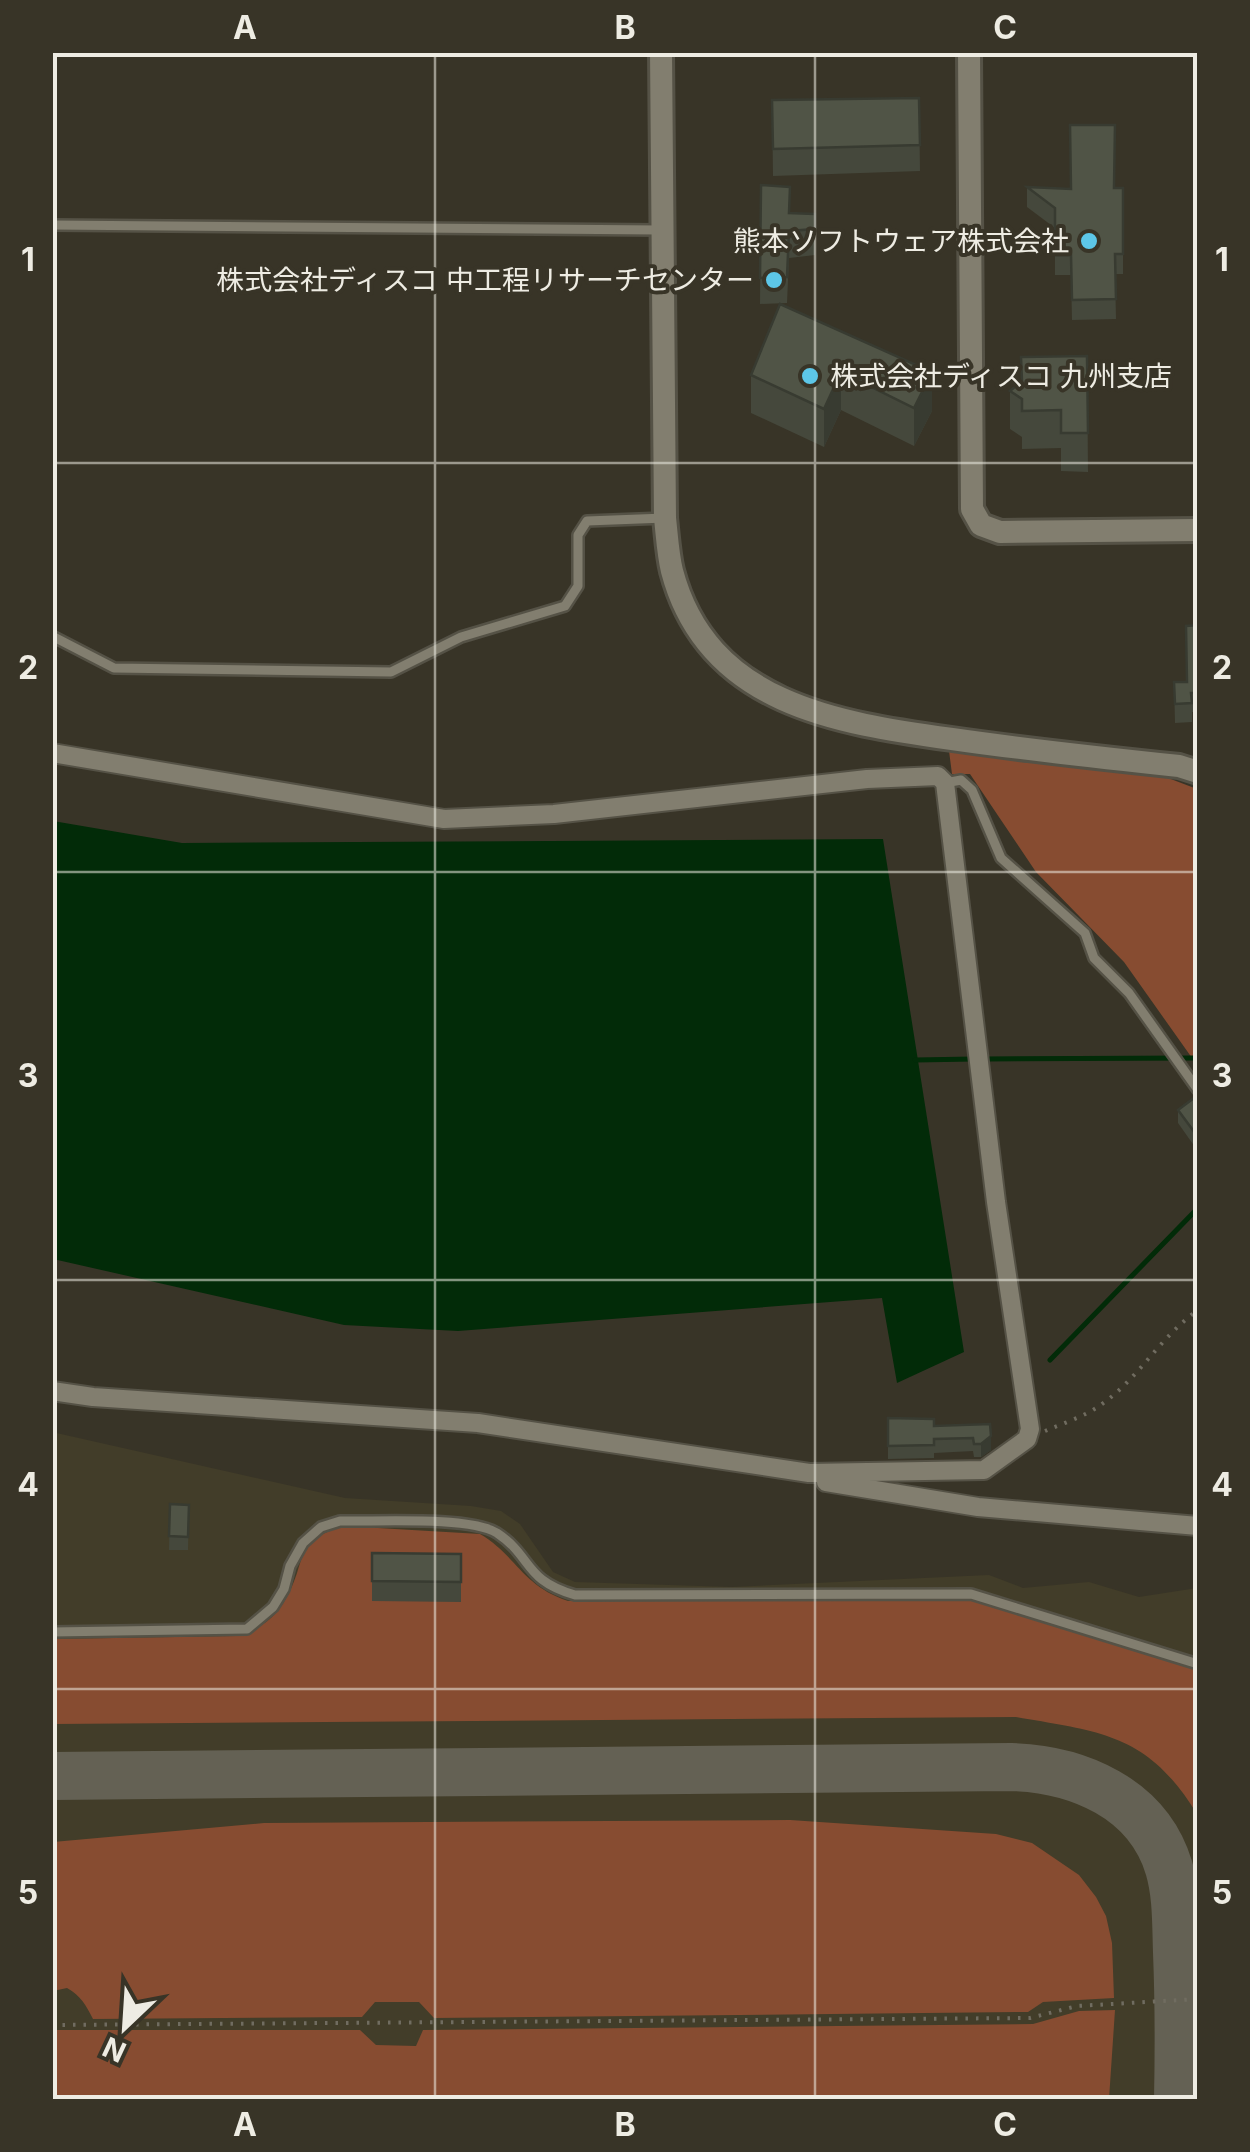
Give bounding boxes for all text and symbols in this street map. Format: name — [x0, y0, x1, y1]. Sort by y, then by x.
text: A — [233, 8, 257, 47]
text: B — [614, 8, 636, 47]
text: C — [993, 8, 1017, 47]
place label: 熊本ソフトウェア株式会社 — [733, 224, 1069, 258]
marker: 熊本ソフトウェア株式会社 — [1078, 230, 1100, 252]
text: 1 — [21, 240, 35, 279]
text: 1 — [1215, 240, 1229, 279]
place label: 株式会社ディスコ 中工程リサーチセンター — [216, 263, 754, 297]
marker: 株式会社ディスコ 中工程リサーチセンター — [763, 269, 785, 291]
place label: 株式会社ディスコ 九州支店 — [830, 359, 1172, 393]
marker: 株式会社ディスコ 九州支店 — [799, 365, 821, 387]
text: 2 — [18, 648, 38, 687]
text: 2 — [1212, 648, 1232, 687]
text: 3 — [18, 1056, 38, 1095]
text: 3 — [1212, 1056, 1232, 1095]
text: 4 — [17, 1465, 39, 1504]
text: 4 — [1211, 1465, 1233, 1504]
text: 5 — [18, 1873, 38, 1912]
text: 5 — [1212, 1873, 1232, 1912]
north arrow — [75, 1977, 175, 2077]
text: N — [98, 2030, 131, 2070]
text: A — [233, 2105, 257, 2144]
text: B — [614, 2105, 636, 2144]
text: C — [993, 2105, 1017, 2144]

